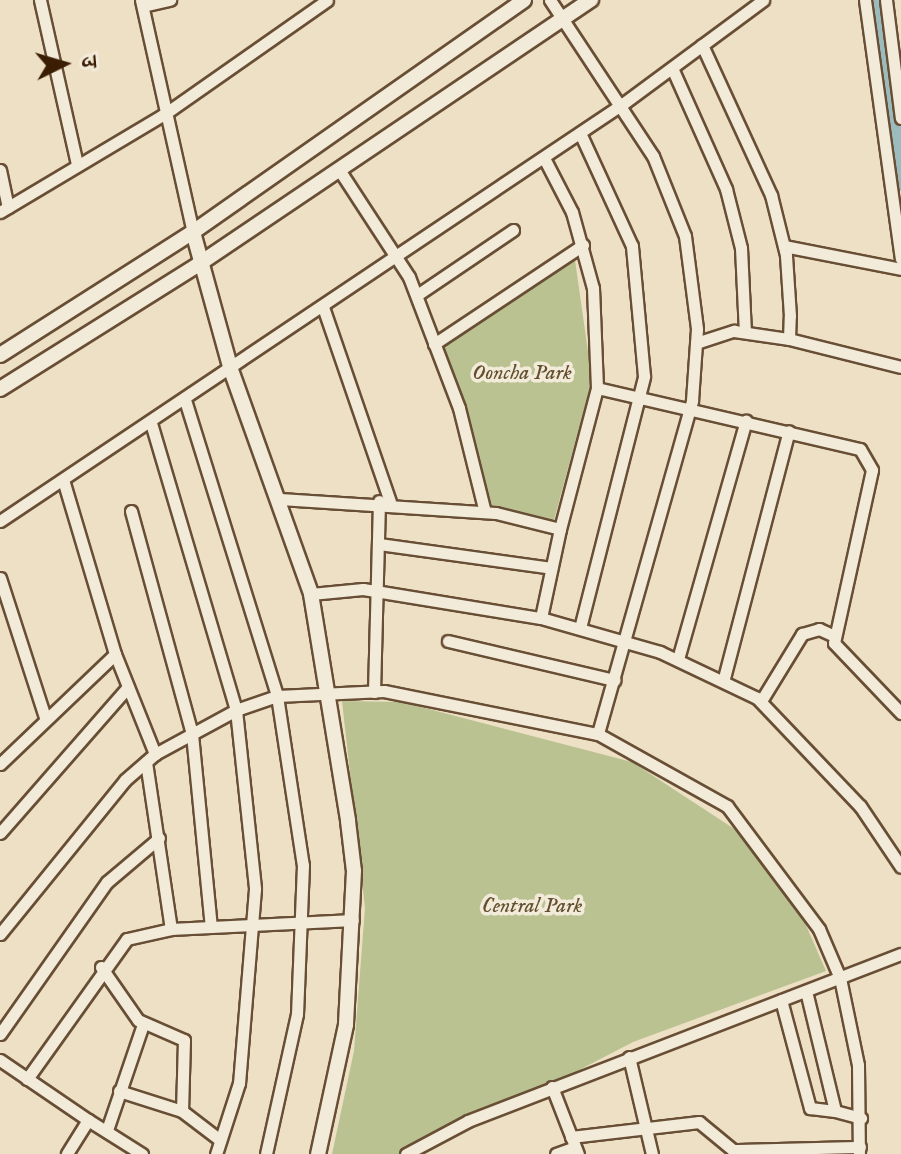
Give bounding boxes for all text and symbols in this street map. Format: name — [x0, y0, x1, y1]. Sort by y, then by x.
north arrow — [24, 24, 104, 104]
text: उ — [73, 55, 102, 69]
park label: Ooncha Park — [472, 361, 572, 387]
park label: Central Park — [482, 894, 582, 920]

